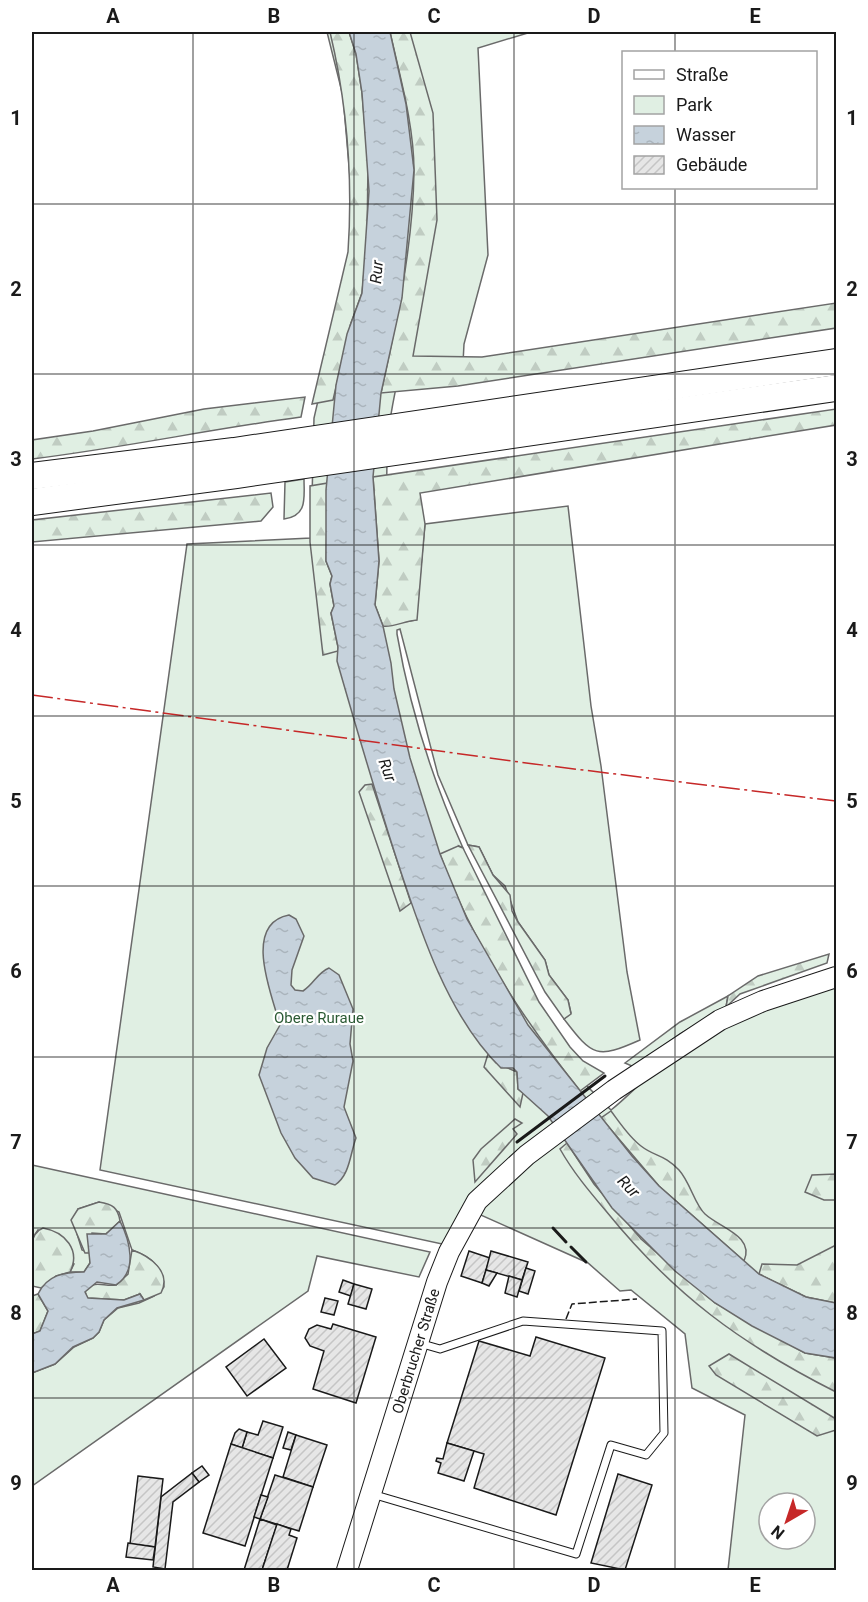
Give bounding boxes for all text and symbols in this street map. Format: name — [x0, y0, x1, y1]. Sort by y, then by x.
text: A — [106, 4, 120, 28]
text: B — [268, 4, 280, 28]
text: C — [427, 4, 441, 28]
text: D — [588, 4, 601, 28]
text: E — [749, 4, 761, 28]
legend — [622, 51, 817, 189]
text: Straße — [676, 64, 728, 85]
text: Park — [676, 94, 713, 115]
text: 1 — [10, 106, 22, 130]
text: 1 — [846, 106, 858, 130]
text: Wasser — [676, 124, 736, 145]
text: Gebäude — [676, 154, 747, 175]
water label: Rur — [366, 259, 387, 285]
text: 2 — [10, 277, 22, 301]
text: 2 — [846, 277, 858, 301]
text: 3 — [10, 447, 22, 471]
text: 3 — [846, 447, 858, 471]
text: 4 — [10, 618, 22, 642]
text: 4 — [846, 618, 858, 642]
water label: Rur — [375, 756, 401, 785]
text: 5 — [10, 789, 22, 813]
text: 5 — [846, 789, 858, 813]
text: 6 — [10, 959, 22, 983]
text: 6 — [846, 959, 858, 983]
park label: Obere Ruraue — [274, 1009, 364, 1027]
text: 7 — [10, 1130, 22, 1154]
text: 7 — [846, 1130, 858, 1154]
water label: Rur — [614, 1171, 644, 1202]
street label: Oberbrucher Straße — [388, 1286, 444, 1416]
text: 8 — [10, 1301, 22, 1325]
text: 8 — [846, 1301, 858, 1325]
text: 9 — [10, 1471, 22, 1495]
text: 9 — [846, 1471, 858, 1495]
north arrow — [757, 1491, 817, 1551]
text: N — [768, 1521, 788, 1543]
text: A — [106, 1573, 120, 1597]
text: B — [268, 1573, 280, 1597]
text: C — [427, 1573, 441, 1597]
text: D — [588, 1573, 601, 1597]
text: E — [749, 1573, 761, 1597]

